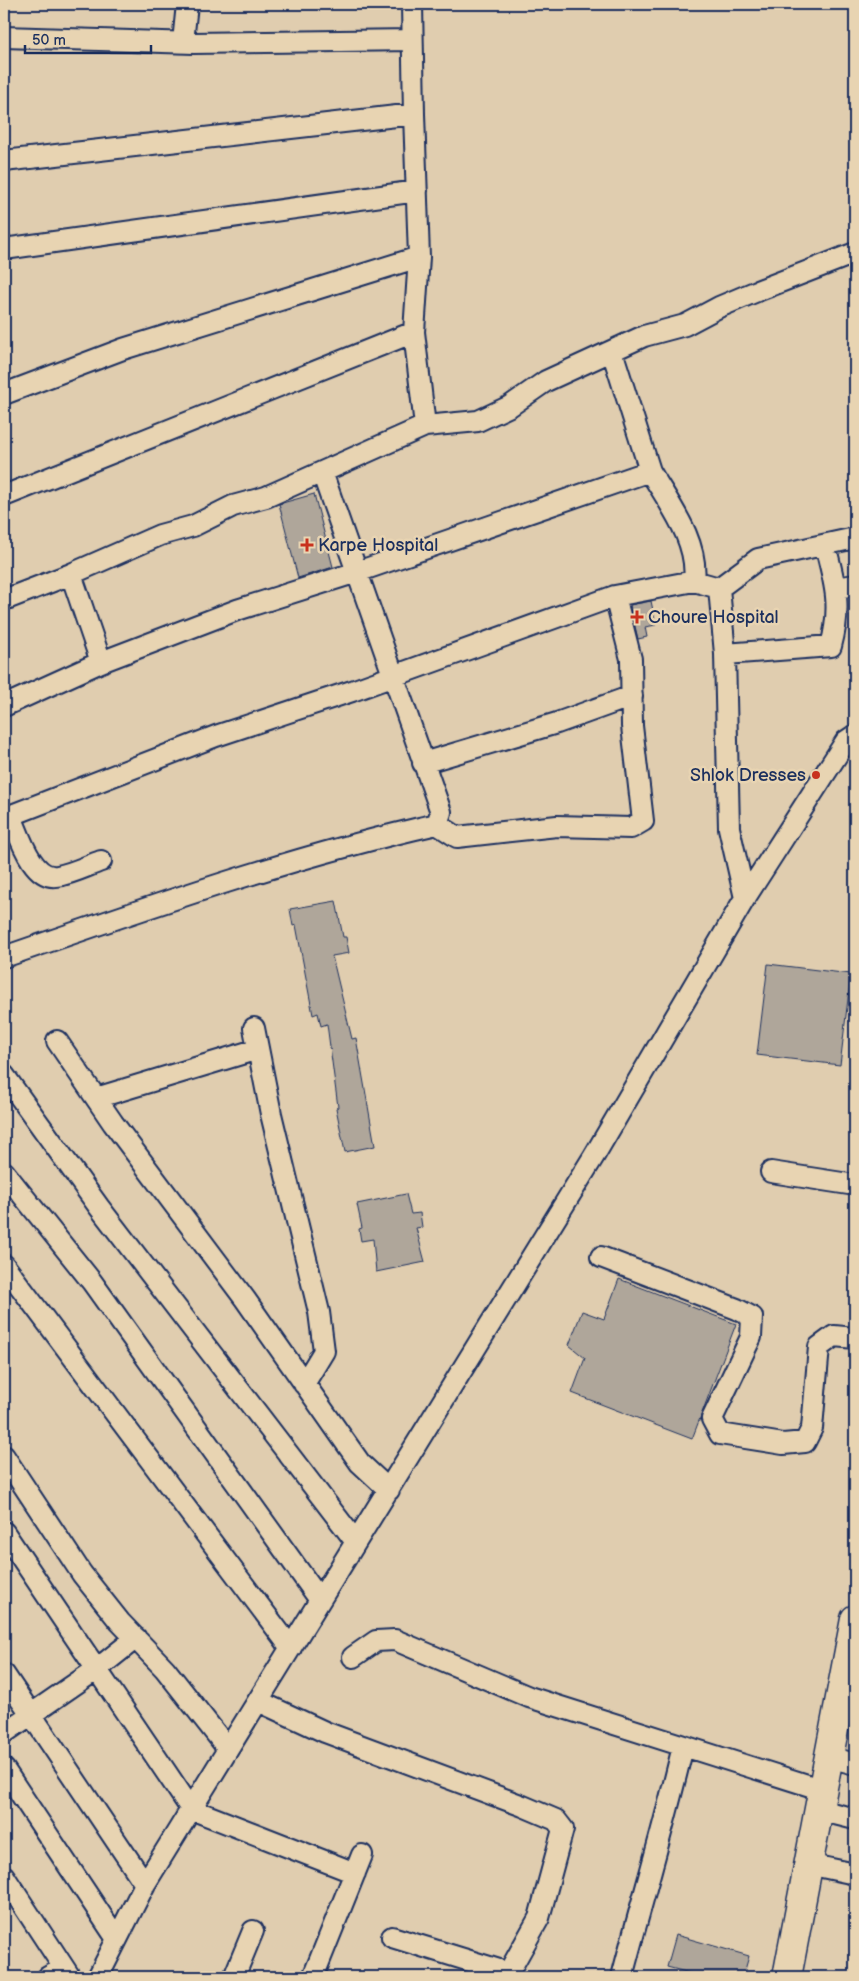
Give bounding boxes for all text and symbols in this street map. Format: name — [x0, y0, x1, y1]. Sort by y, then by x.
scale bar — [25, 22, 151, 54]
text: 50 m — [32, 31, 66, 50]
place label: Karpe Hospital — [318, 535, 438, 556]
marker: Karpe Hospital — [300, 538, 314, 552]
place label: Choure Hospital — [648, 607, 779, 628]
marker: Choure Hospital — [630, 610, 644, 624]
place label: Shlok Dresses — [690, 765, 806, 786]
marker: Shlok Dresses — [810, 769, 822, 781]

